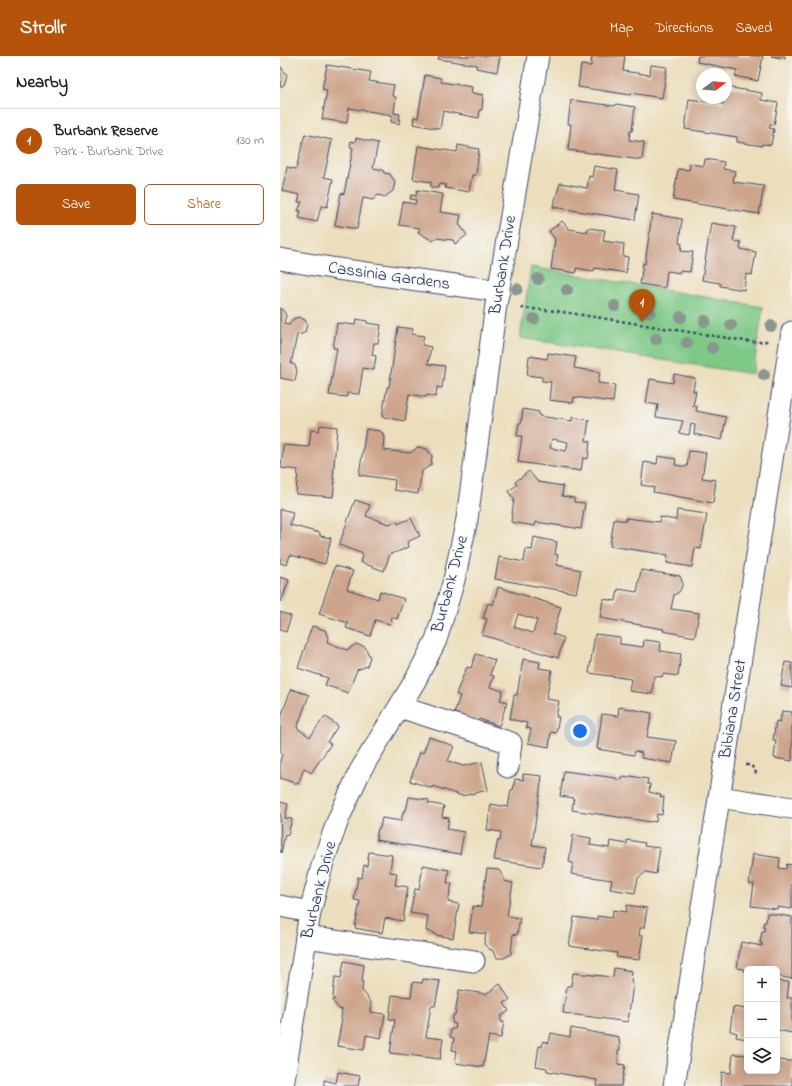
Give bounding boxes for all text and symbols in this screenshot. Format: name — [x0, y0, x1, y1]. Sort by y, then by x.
text: Strollr — [20, 15, 66, 42]
text: Map — [610, 18, 633, 39]
text: Directions — [655, 18, 713, 39]
text: Saved — [735, 18, 772, 39]
north arrow — [696, 68, 732, 104]
text: Nearby — [16, 70, 68, 95]
text: Burbank Reserve — [54, 120, 158, 142]
text: 1 — [27, 131, 31, 150]
text: 130 m — [236, 131, 264, 150]
text: Park · Burbank Drive — [54, 142, 163, 161]
button: Save — [16, 184, 136, 225]
button: Share — [144, 184, 264, 225]
street label: Burbank Drive — [483, 213, 523, 317]
street label: Cassinia Gardens — [326, 255, 452, 297]
pin: 1 — [629, 289, 655, 322]
street label: Burbank Drive — [425, 532, 475, 637]
street label: Bibiana Street — [713, 657, 753, 762]
your location — [570, 721, 590, 741]
street label: Burbank Drive — [295, 838, 343, 943]
map controls — [744, 966, 780, 1074]
button: + — [744, 966, 780, 1002]
button: − — [744, 1002, 780, 1038]
button: layers — [744, 1038, 780, 1074]

